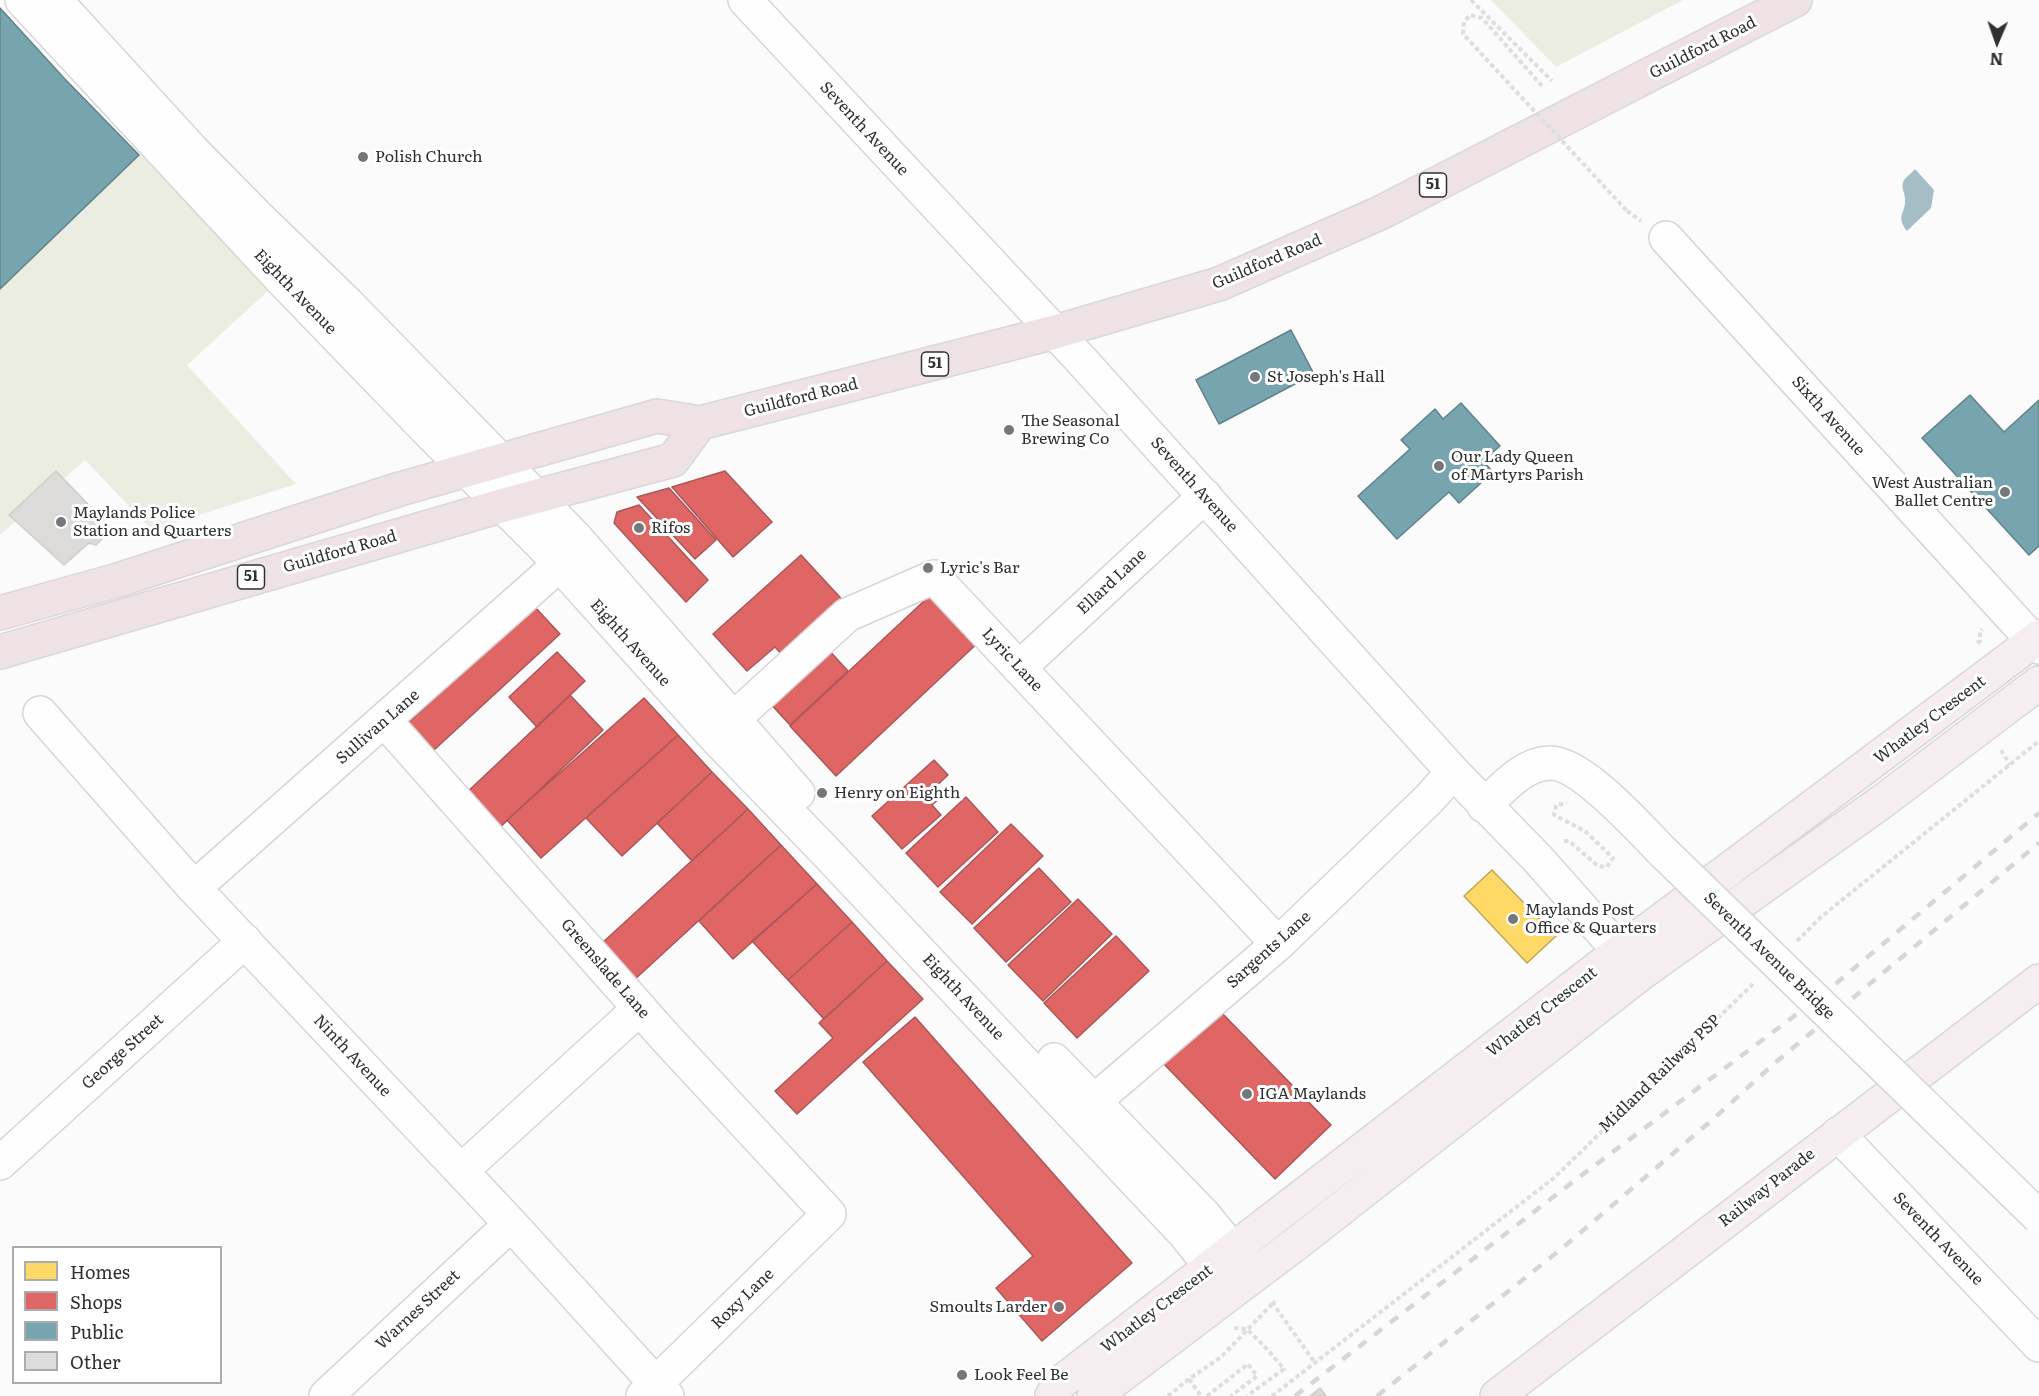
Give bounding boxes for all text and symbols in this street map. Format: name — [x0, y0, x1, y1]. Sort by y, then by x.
north arrow — [1967, 12, 2027, 72]
street label: Guildford Road — [1647, 13, 1759, 83]
text: N — [1989, 48, 2004, 72]
street label: Seventh Avenue — [816, 78, 912, 180]
place label: Polish Church — [375, 147, 483, 167]
marker: Polish Church — [356, 150, 370, 164]
road number: 51 — [1420, 173, 1446, 197]
street label: Guildford Road — [1209, 230, 1325, 294]
street label: Eighth Avenue — [250, 245, 340, 339]
road number: 51 — [922, 352, 948, 376]
place label: St Joseph's Hall — [1267, 367, 1385, 387]
marker: St Joseph's Hall — [1248, 370, 1262, 384]
street label: Sixth Avenue — [1787, 372, 1869, 460]
street label: Guildford Road — [742, 375, 860, 421]
place label: The Seasonal Brewing Co — [1021, 411, 1120, 449]
marker: The Seasonal Brewing Co — [1002, 423, 1016, 437]
street label: Seventh Avenue — [1146, 433, 1242, 537]
place label: Our Lady Queen of Martyrs Parish — [1451, 447, 1584, 485]
marker: Our Lady Queen of Martyrs Parish — [1432, 459, 1446, 473]
place label: West Australian Ballet Centre — [1872, 473, 1993, 511]
marker: West Australian Ballet Centre — [1998, 485, 2012, 499]
place label: Maylands Police Station and Quarters — [73, 503, 231, 541]
marker: Maylands Police Station and Quarters — [54, 515, 68, 529]
place label: Rifos — [651, 518, 690, 538]
marker: Rifos — [632, 521, 646, 535]
street label: Guildford Road — [281, 527, 399, 577]
street label: Ellard Lane — [1074, 545, 1150, 619]
place label: Lyric's Bar — [940, 558, 1020, 578]
marker: Lyric's Bar — [921, 561, 935, 575]
road number: 51 — [238, 565, 264, 589]
street label: Eighth Avenue — [586, 595, 674, 691]
street label: Lyric Lane — [978, 624, 1046, 696]
street label: Whatley Crescent — [1870, 672, 1990, 768]
street label: Sullivan Lane — [332, 686, 424, 768]
place label: Henry on Eighth — [834, 783, 960, 803]
marker: Henry on Eighth — [815, 786, 829, 800]
street label: Seventh Avenue Bridge — [1699, 888, 1839, 1024]
place label: Maylands Post Office & Quarters — [1525, 900, 1656, 938]
street label: Sargents Lane — [1223, 907, 1315, 993]
marker: Maylands Post Office & Quarters — [1506, 912, 1520, 926]
street label: Greenslade Lane — [556, 915, 654, 1023]
street label: Eighth Avenue — [918, 950, 1008, 1044]
street label: Whatley Crescent — [1483, 963, 1601, 1061]
street label: George Street — [78, 1010, 168, 1094]
street label: Ninth Avenue — [309, 1011, 395, 1101]
street label: Midland Railway PSP — [1595, 1011, 1725, 1137]
place label: IGA Maylands — [1259, 1084, 1366, 1104]
marker: IGA Maylands — [1240, 1087, 1254, 1101]
street label: Railway Parade — [1715, 1145, 1819, 1231]
street label: Seventh Avenue — [1889, 1189, 1987, 1289]
legend — [12, 1246, 222, 1384]
text: Homes — [70, 1258, 130, 1285]
street label: Whatley Crescent — [1097, 1261, 1217, 1357]
street label: Roxy Lane — [708, 1265, 778, 1333]
street label: Warnes Street — [372, 1266, 464, 1354]
text: Shops — [70, 1288, 122, 1315]
place label: Smoults Larder — [929, 1297, 1047, 1317]
marker: Smoults Larder — [1052, 1300, 1066, 1314]
text: Public — [70, 1318, 124, 1345]
text: Other — [70, 1348, 120, 1375]
place label: Look Feel Be — [974, 1365, 1069, 1385]
marker: Look Feel Be — [955, 1368, 969, 1382]

